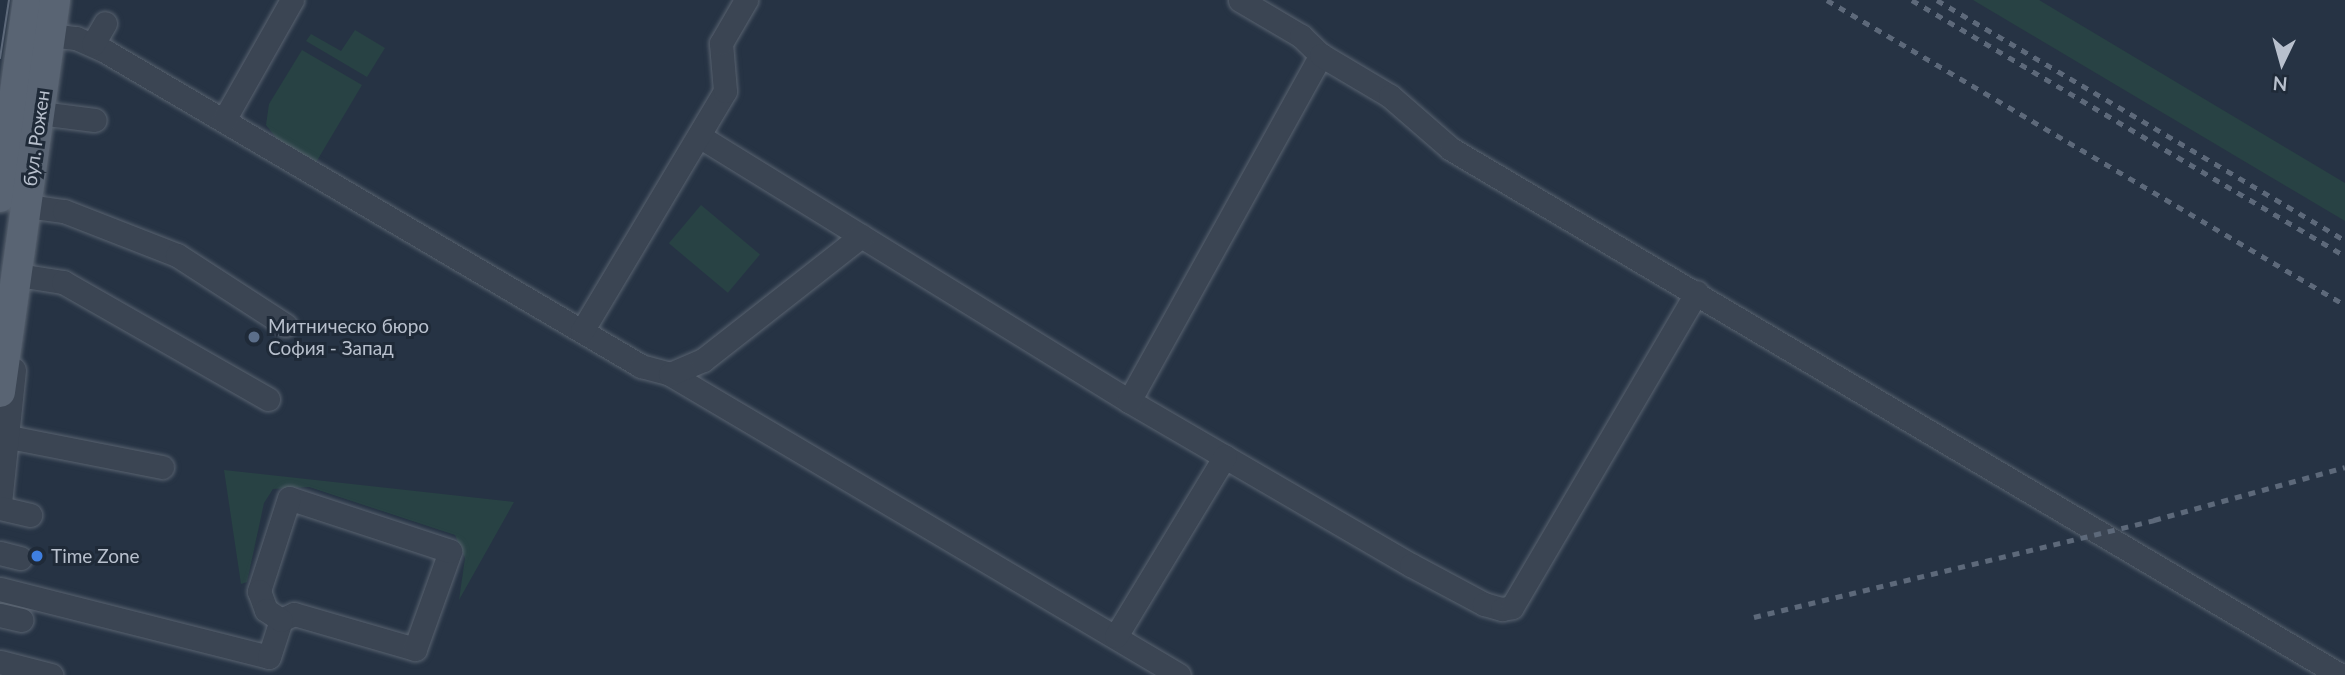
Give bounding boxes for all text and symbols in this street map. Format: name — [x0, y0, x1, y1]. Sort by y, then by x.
north arrow — [2247, 28, 2317, 98]
text: N — [2272, 72, 2288, 97]
street label: бул. Рожен — [18, 89, 54, 187]
place label: Митническо бюро София - Запад — [268, 315, 429, 359]
marker: Митническо бюро София - Запад — [246, 329, 262, 345]
place label: Time Zone — [51, 545, 140, 567]
marker: Time Zone — [29, 548, 45, 564]

